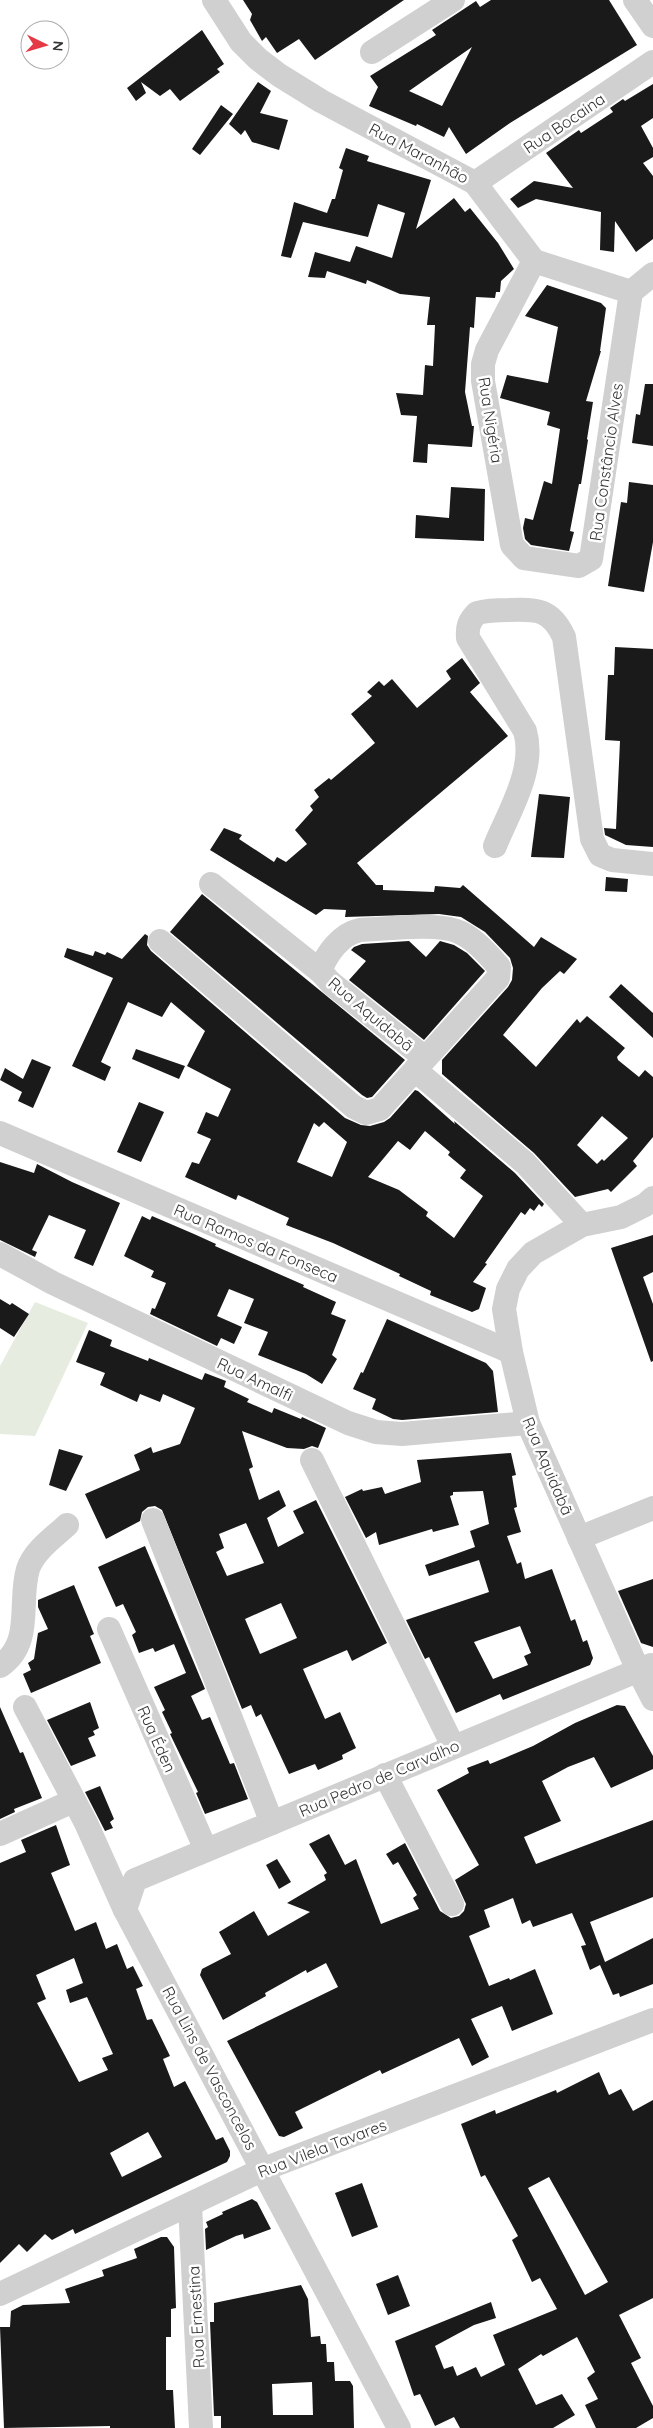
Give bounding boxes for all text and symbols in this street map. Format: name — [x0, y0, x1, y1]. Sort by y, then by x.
north arrow — [20, 20, 70, 70]
text: N — [49, 40, 67, 52]
street label: Rua Bocaina — [519, 88, 609, 158]
street label: Rua Maranhão — [366, 118, 472, 188]
street label: Rua Nigéria — [474, 376, 508, 464]
street label: Rua Constâncio Alves — [585, 382, 627, 542]
street label: Rua Aquidabã — [324, 973, 418, 1055]
street label: Rua Ramos da Fonseca — [171, 1199, 341, 1287]
street label: Rua Amalfi — [214, 1353, 296, 1405]
street label: Rua Aquidabã — [518, 1414, 578, 1518]
street label: Rua Éden — [133, 1703, 181, 1775]
street label: Rua Pedro de Carvalho — [296, 1735, 462, 1821]
street label: Rua Lins de Vasconcelos — [158, 1983, 262, 2153]
street label: Rua Vilela Tavares — [255, 2114, 389, 2182]
street label: Rua Ernestina — [183, 2265, 209, 2369]

